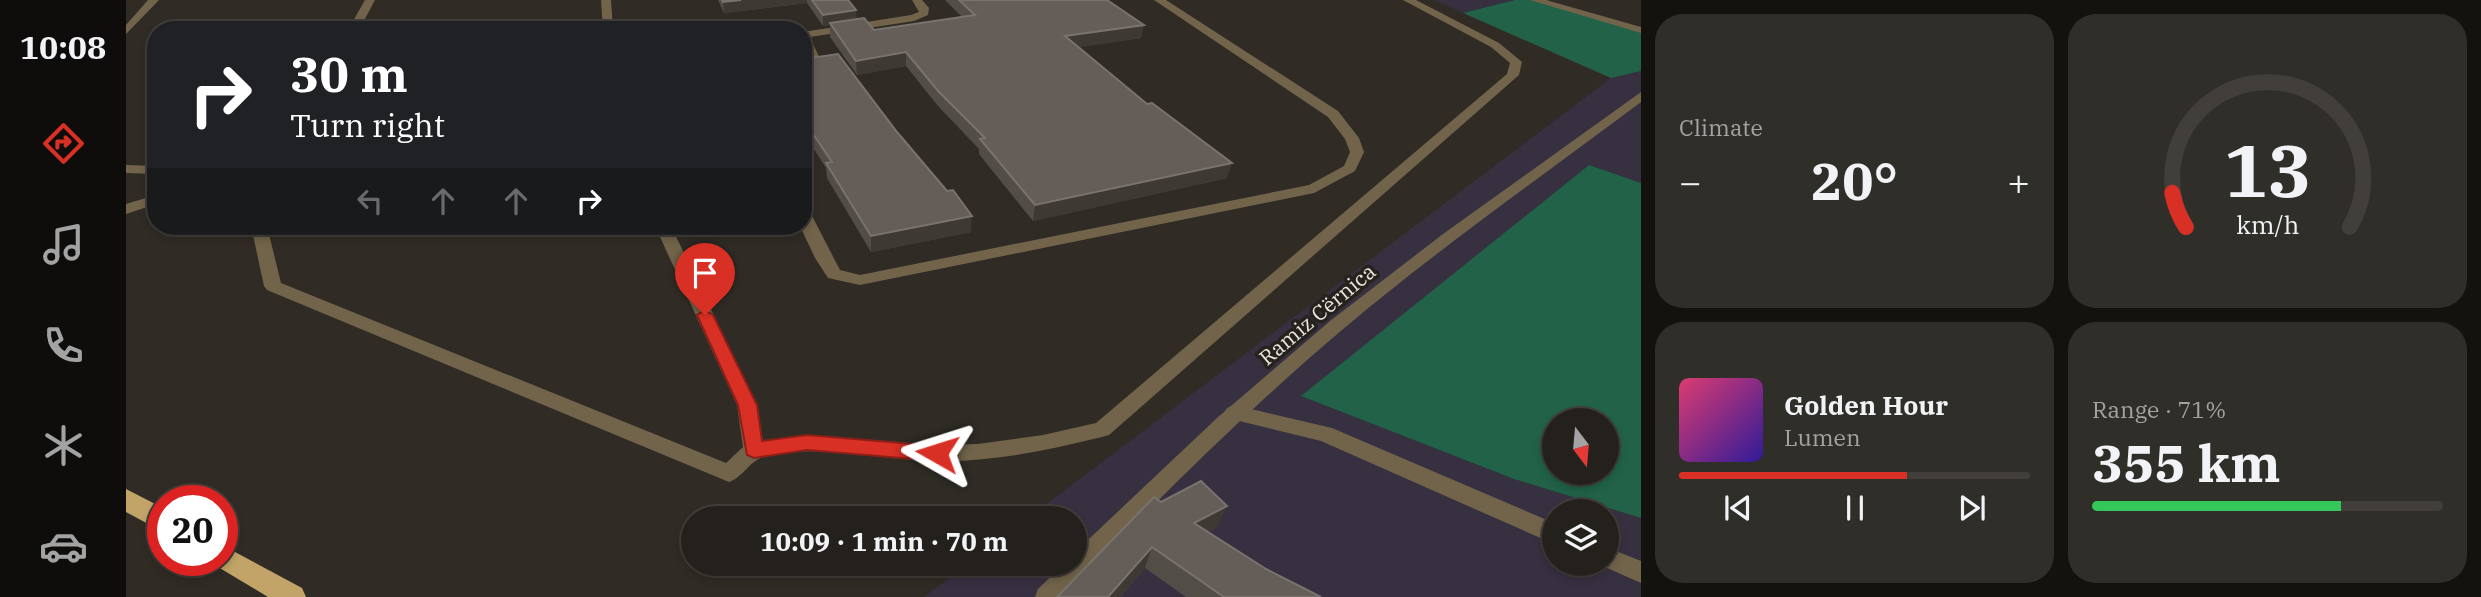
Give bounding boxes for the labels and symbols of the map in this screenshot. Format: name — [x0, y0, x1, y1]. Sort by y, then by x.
pin — [675, 243, 735, 315]
street label: Ramiz Cërnica — [1253, 257, 1381, 371]
north arrow — [1542, 408, 1619, 485]
position arrow — [900, 416, 974, 490]
speed limit sign: 20 — [147, 485, 238, 576]

